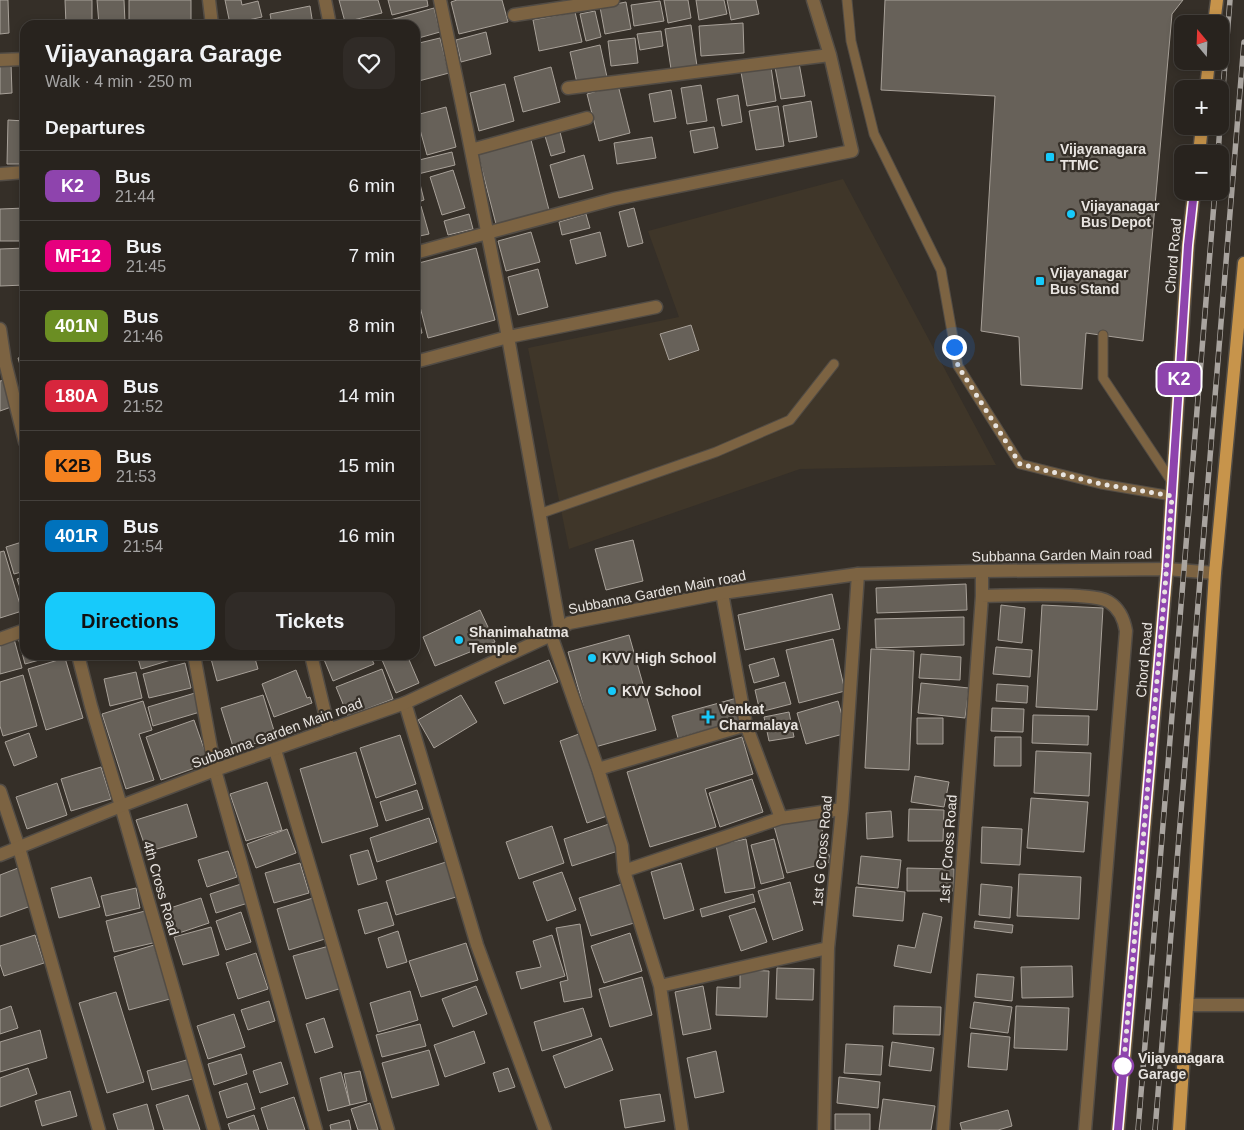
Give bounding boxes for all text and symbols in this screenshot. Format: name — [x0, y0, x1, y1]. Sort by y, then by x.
north arrow — [1174, 15, 1229, 70]
map controls — [1174, 15, 1229, 200]
button: heart — [343, 37, 395, 89]
text: Vijayanagara Garage — [45, 40, 282, 67]
text: Walk · 4 min · 250 m — [45, 73, 192, 90]
button: + — [1174, 80, 1229, 135]
text: Departures — [45, 117, 145, 138]
place label: Vijayanagara TTMC — [1060, 141, 1146, 173]
button: − — [1174, 145, 1229, 200]
marker: Vijayanagara TTMC — [1044, 151, 1056, 163]
text: Bus — [115, 166, 151, 187]
text: 6 min — [349, 175, 395, 196]
text: K2 — [61, 176, 84, 196]
text: 21:44 — [115, 188, 155, 205]
place label: Vijayanagar Bus Depot — [1081, 198, 1160, 230]
marker: Vijayanagar Bus Depot — [1065, 208, 1077, 220]
street label: Chord Road — [1162, 218, 1184, 294]
text: Bus — [126, 236, 162, 257]
text: 7 min — [349, 245, 395, 266]
text: MF12 — [55, 246, 101, 266]
text: 21:45 — [126, 258, 166, 275]
place label: Vijayanagar Bus Stand — [1050, 265, 1129, 297]
marker: Vijayanagar Bus Stand — [1034, 275, 1046, 287]
text: Bus — [123, 306, 159, 327]
text: 8 min — [349, 315, 395, 336]
text: 401N — [55, 316, 98, 336]
text: 21:46 — [123, 328, 163, 345]
your location — [942, 335, 967, 360]
line badge: K2 — [1156, 363, 1202, 395]
text: K2 — [1167, 369, 1191, 389]
text: Bus — [123, 376, 159, 397]
text: 14 min — [338, 385, 395, 406]
text: 180A — [55, 386, 98, 406]
text: 21:52 — [123, 398, 163, 415]
text: Bus — [116, 446, 152, 467]
text: 15 min — [338, 455, 395, 476]
text: K2B — [55, 456, 91, 476]
text: 21:53 — [116, 468, 156, 485]
text: Bus — [123, 516, 159, 537]
text: 16 min — [338, 525, 395, 546]
text: 401R — [55, 526, 98, 546]
text: 21:54 — [123, 538, 163, 555]
street label: Subbanna Garden Main road — [972, 545, 1152, 565]
street label: Subbanna Garden Main road — [567, 567, 747, 617]
button: Directions — [45, 592, 215, 650]
button: Tickets — [225, 592, 395, 650]
street label: Chord Road — [1133, 622, 1155, 698]
place label: Shanimahatma Temple — [469, 624, 569, 656]
marker: Shanimahatma Temple — [453, 634, 465, 646]
place label: KVV High School — [602, 650, 716, 666]
marker: KVV High School — [586, 652, 598, 664]
place label: KVV School — [622, 683, 701, 699]
marker: KVV School — [606, 685, 618, 697]
street label: Subbanna Garden Main road — [189, 695, 365, 771]
place label: Venkat Charmalaya — [719, 701, 799, 733]
marker: Venkat Charmalaya — [701, 710, 715, 724]
street label: 1st F Cross Road — [936, 794, 960, 904]
street label: 1st G Cross Road — [809, 795, 835, 907]
street label: 4th Cross Road — [140, 839, 182, 937]
place label: Vijayanagara Garage — [1138, 1050, 1224, 1082]
marker: Vijayanagara Garage — [1112, 1055, 1134, 1077]

